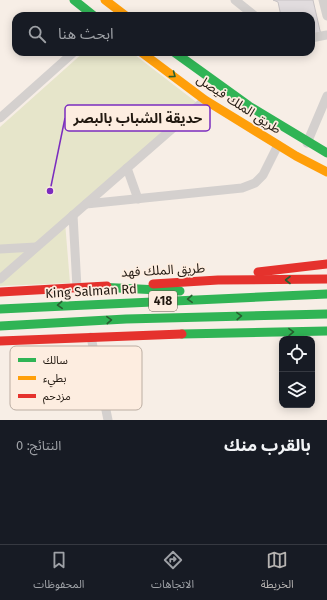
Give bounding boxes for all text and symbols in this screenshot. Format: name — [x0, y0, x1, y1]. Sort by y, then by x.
search box — [12, 12, 315, 56]
icon: search — [26, 23, 48, 45]
text: ابحث هنا — [58, 25, 114, 43]
one-way arrow — [168, 71, 175, 78]
street label: طريق الملك فيصل — [194, 71, 284, 138]
callout: حديقة الشباب بالبصر — [65, 105, 210, 131]
text: حديقة الشباب بالبصر — [73, 110, 203, 127]
street label: طريق الملك فهد — [121, 260, 206, 281]
one-way arrow — [285, 276, 291, 284]
street label: King Salman Rd — [45, 281, 137, 301]
road number: 418 — [149, 291, 177, 311]
one-way arrow — [187, 295, 193, 304]
one-way arrow — [57, 301, 63, 310]
one-way arrow — [236, 312, 242, 320]
one-way arrow — [106, 316, 112, 325]
one-way arrow — [288, 327, 294, 336]
map controls — [279, 336, 315, 408]
button: locate — [279, 336, 315, 372]
legend — [10, 346, 142, 410]
text: سالك — [43, 354, 68, 367]
text: بطيء — [43, 372, 66, 388]
button: layers — [279, 372, 315, 408]
text: مزدحم — [43, 390, 71, 405]
text: بالقرب منك — [224, 435, 311, 456]
text: النتائج: 0 — [16, 438, 61, 453]
tab: المحفوظات — [33, 549, 84, 596]
tab: الاتجاهات — [151, 549, 194, 596]
tab: الخريطة — [261, 549, 294, 596]

